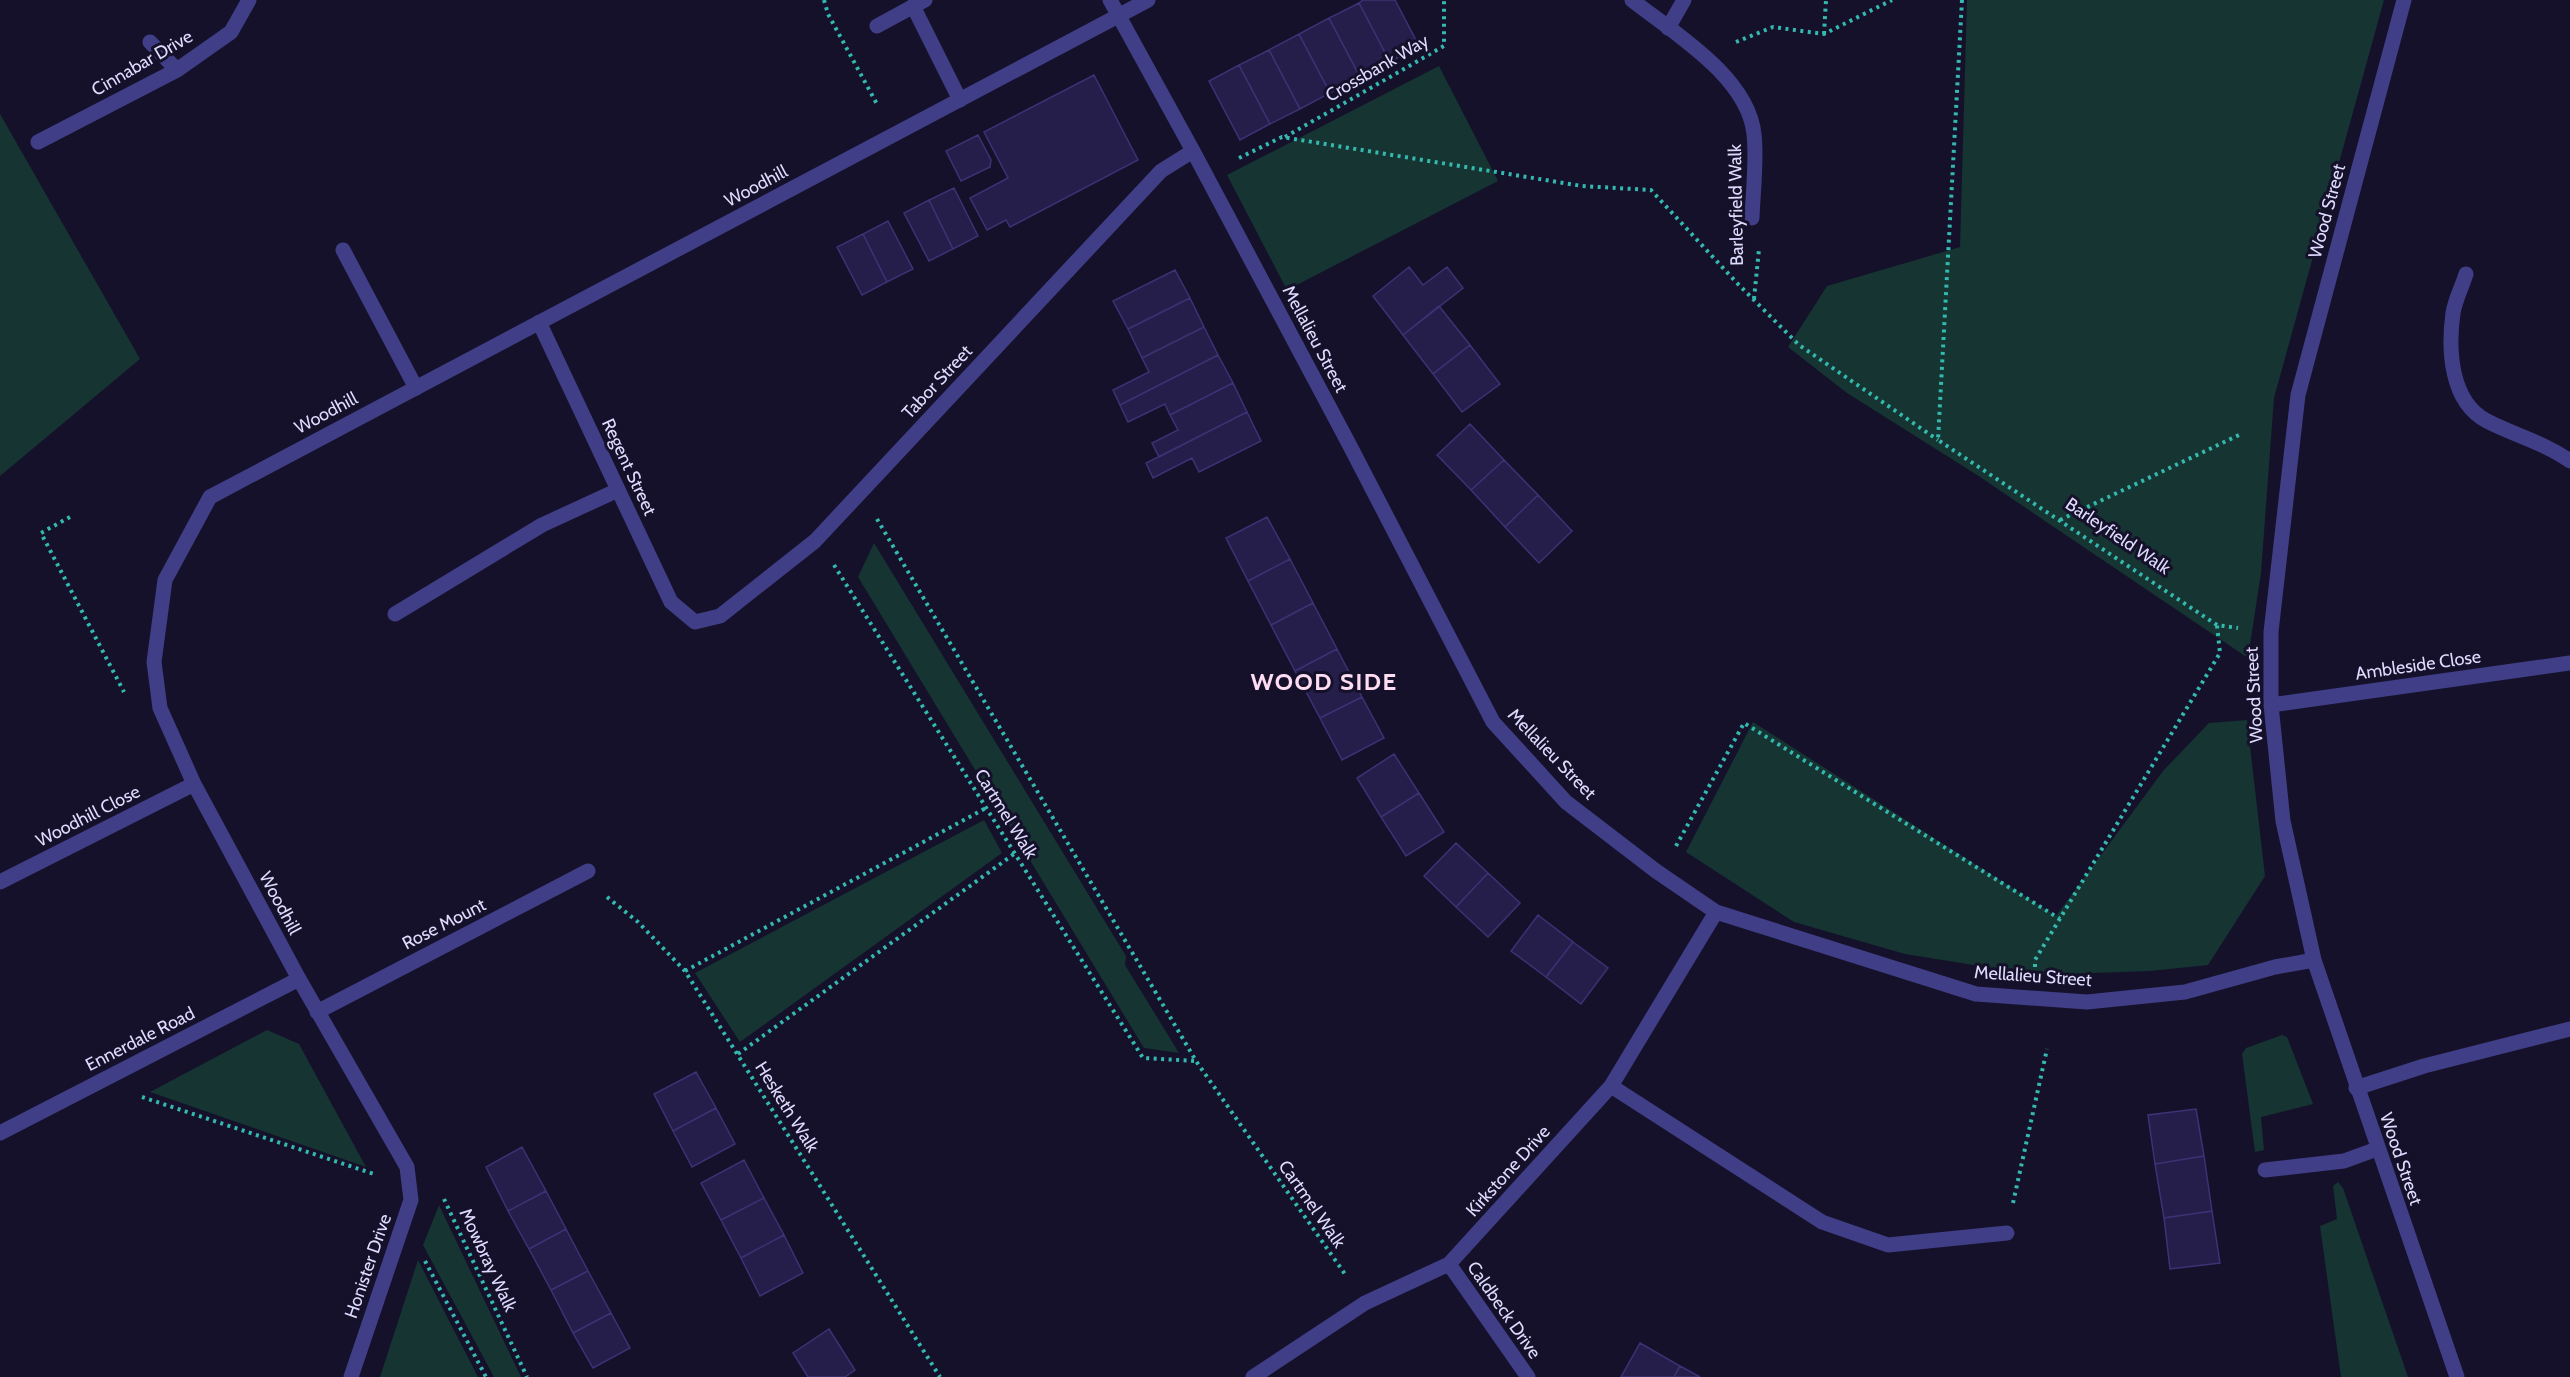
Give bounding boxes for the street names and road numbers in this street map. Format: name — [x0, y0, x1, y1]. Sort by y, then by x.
street label: Cinnabar Drive — [88, 25, 196, 101]
street label: Crossbank Way — [1321, 30, 1433, 106]
street label: Barleyfield Walk — [1724, 143, 1748, 266]
street label: Woodhill — [721, 160, 792, 212]
street label: Wood Street — [2304, 162, 2350, 260]
street label: Mellalieu Street — [1278, 282, 1352, 396]
street label: Tabor Street — [897, 340, 977, 424]
street label: Woodhill — [291, 387, 362, 439]
street label: Regent Street — [597, 415, 661, 519]
street label: Barleyfield Walk — [2061, 493, 2175, 580]
street label: Ambleside Close — [2354, 645, 2482, 685]
street label: Wood Street — [2240, 646, 2268, 744]
street label: Mellalieu Street — [1503, 704, 1601, 804]
street label: Cartmel Walk — [970, 765, 1043, 864]
street label: Woodhill Close — [32, 780, 144, 852]
street label: Woodhill — [254, 868, 306, 939]
street label: Rose Mount — [399, 894, 489, 954]
street label: Mellalieu Street — [1973, 961, 2093, 991]
street label: Ennerdale Road — [82, 1002, 198, 1076]
street label: Hesketh Walk — [750, 1057, 824, 1157]
street label: Wood Street — [2375, 1110, 2427, 1208]
street label: Kirkstone Drive — [1461, 1121, 1555, 1221]
street label: Cartmel Walk — [1274, 1156, 1351, 1253]
street label: Mowbray Walk — [454, 1205, 522, 1316]
street label: Honister Drive — [340, 1211, 396, 1321]
street label: Caldbeck Drive — [1462, 1257, 1546, 1363]

